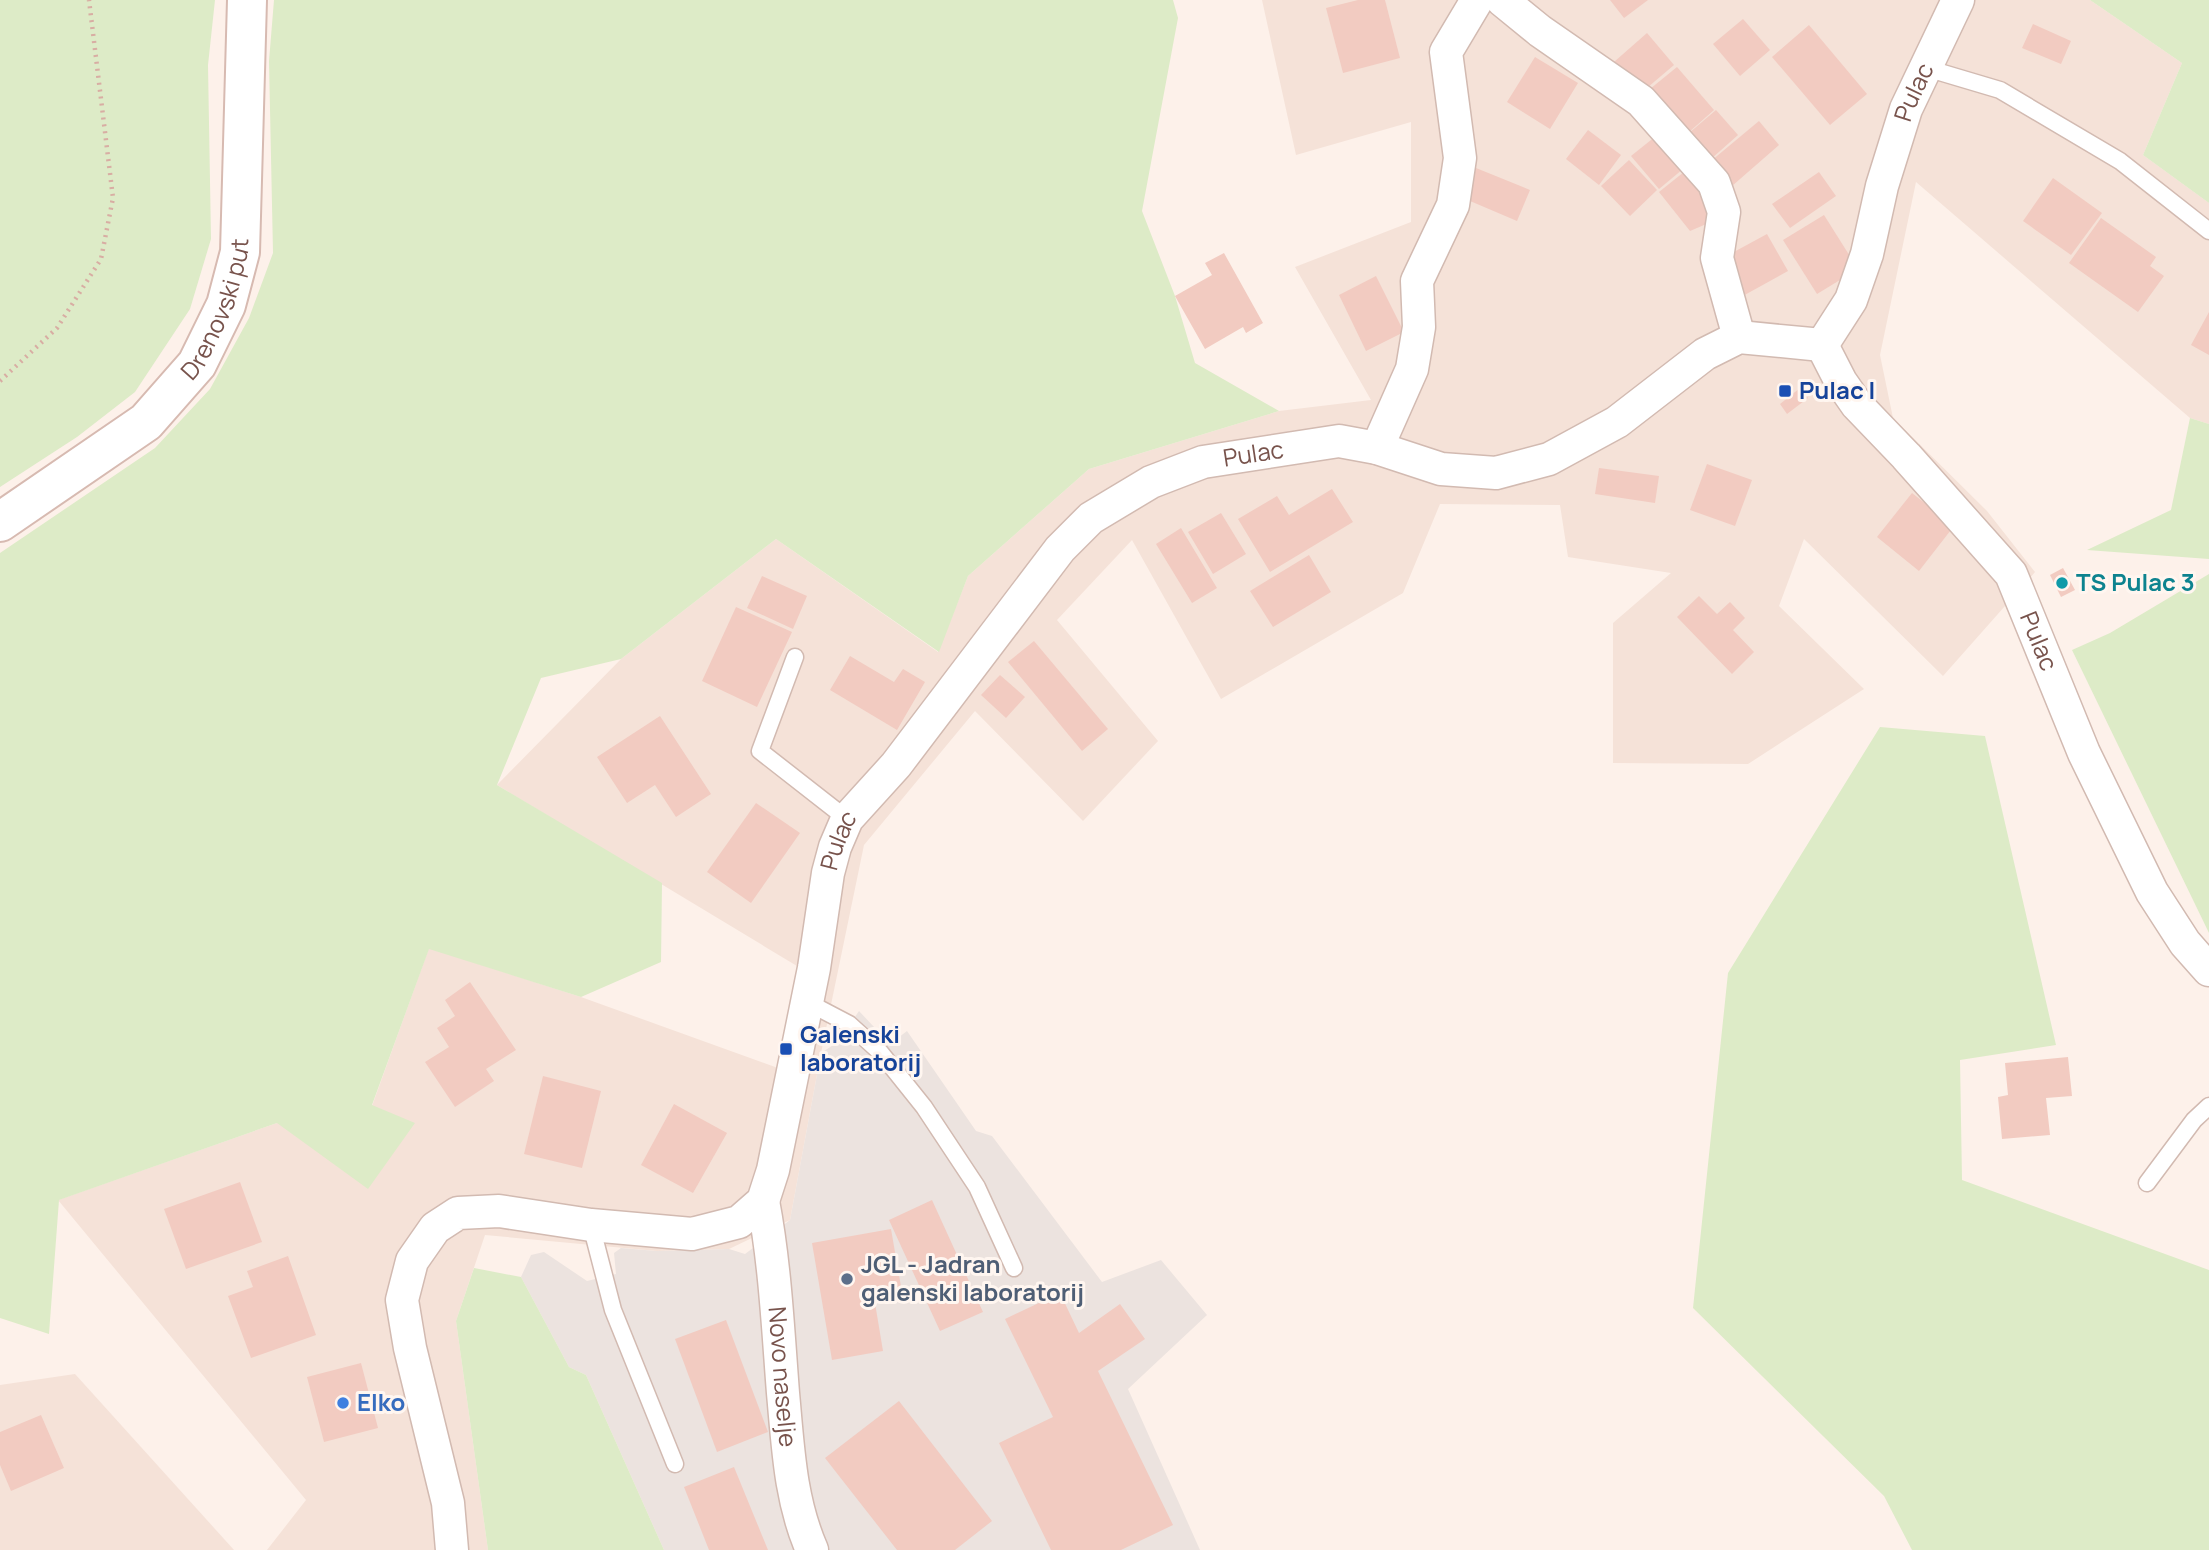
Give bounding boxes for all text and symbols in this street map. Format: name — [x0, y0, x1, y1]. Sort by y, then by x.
street label: Pulac — [1885, 57, 1941, 125]
street label: Drenovski put — [172, 238, 256, 386]
place label: Pulac I — [1799, 373, 1875, 406]
marker: Pulac I — [1777, 383, 1793, 399]
street label: Pulac — [1220, 432, 1286, 474]
place label: TS Pulac 3 — [2076, 565, 2195, 598]
marker: TS Pulac 3 — [2054, 575, 2070, 591]
street label: Pulac — [2013, 606, 2067, 675]
street label: Pulac — [812, 802, 863, 874]
place label: Galenski laboratorij — [800, 1017, 921, 1078]
marker: Galenski laboratorij — [778, 1041, 794, 1057]
place label: JGL - Jadran galenski laboratorij — [861, 1247, 1084, 1308]
marker: JGL - Jadran galenski laboratorij — [839, 1271, 855, 1287]
street label: Novo naselje — [762, 1305, 806, 1449]
place label: Elko — [357, 1385, 405, 1418]
marker: Elko — [335, 1395, 351, 1411]

